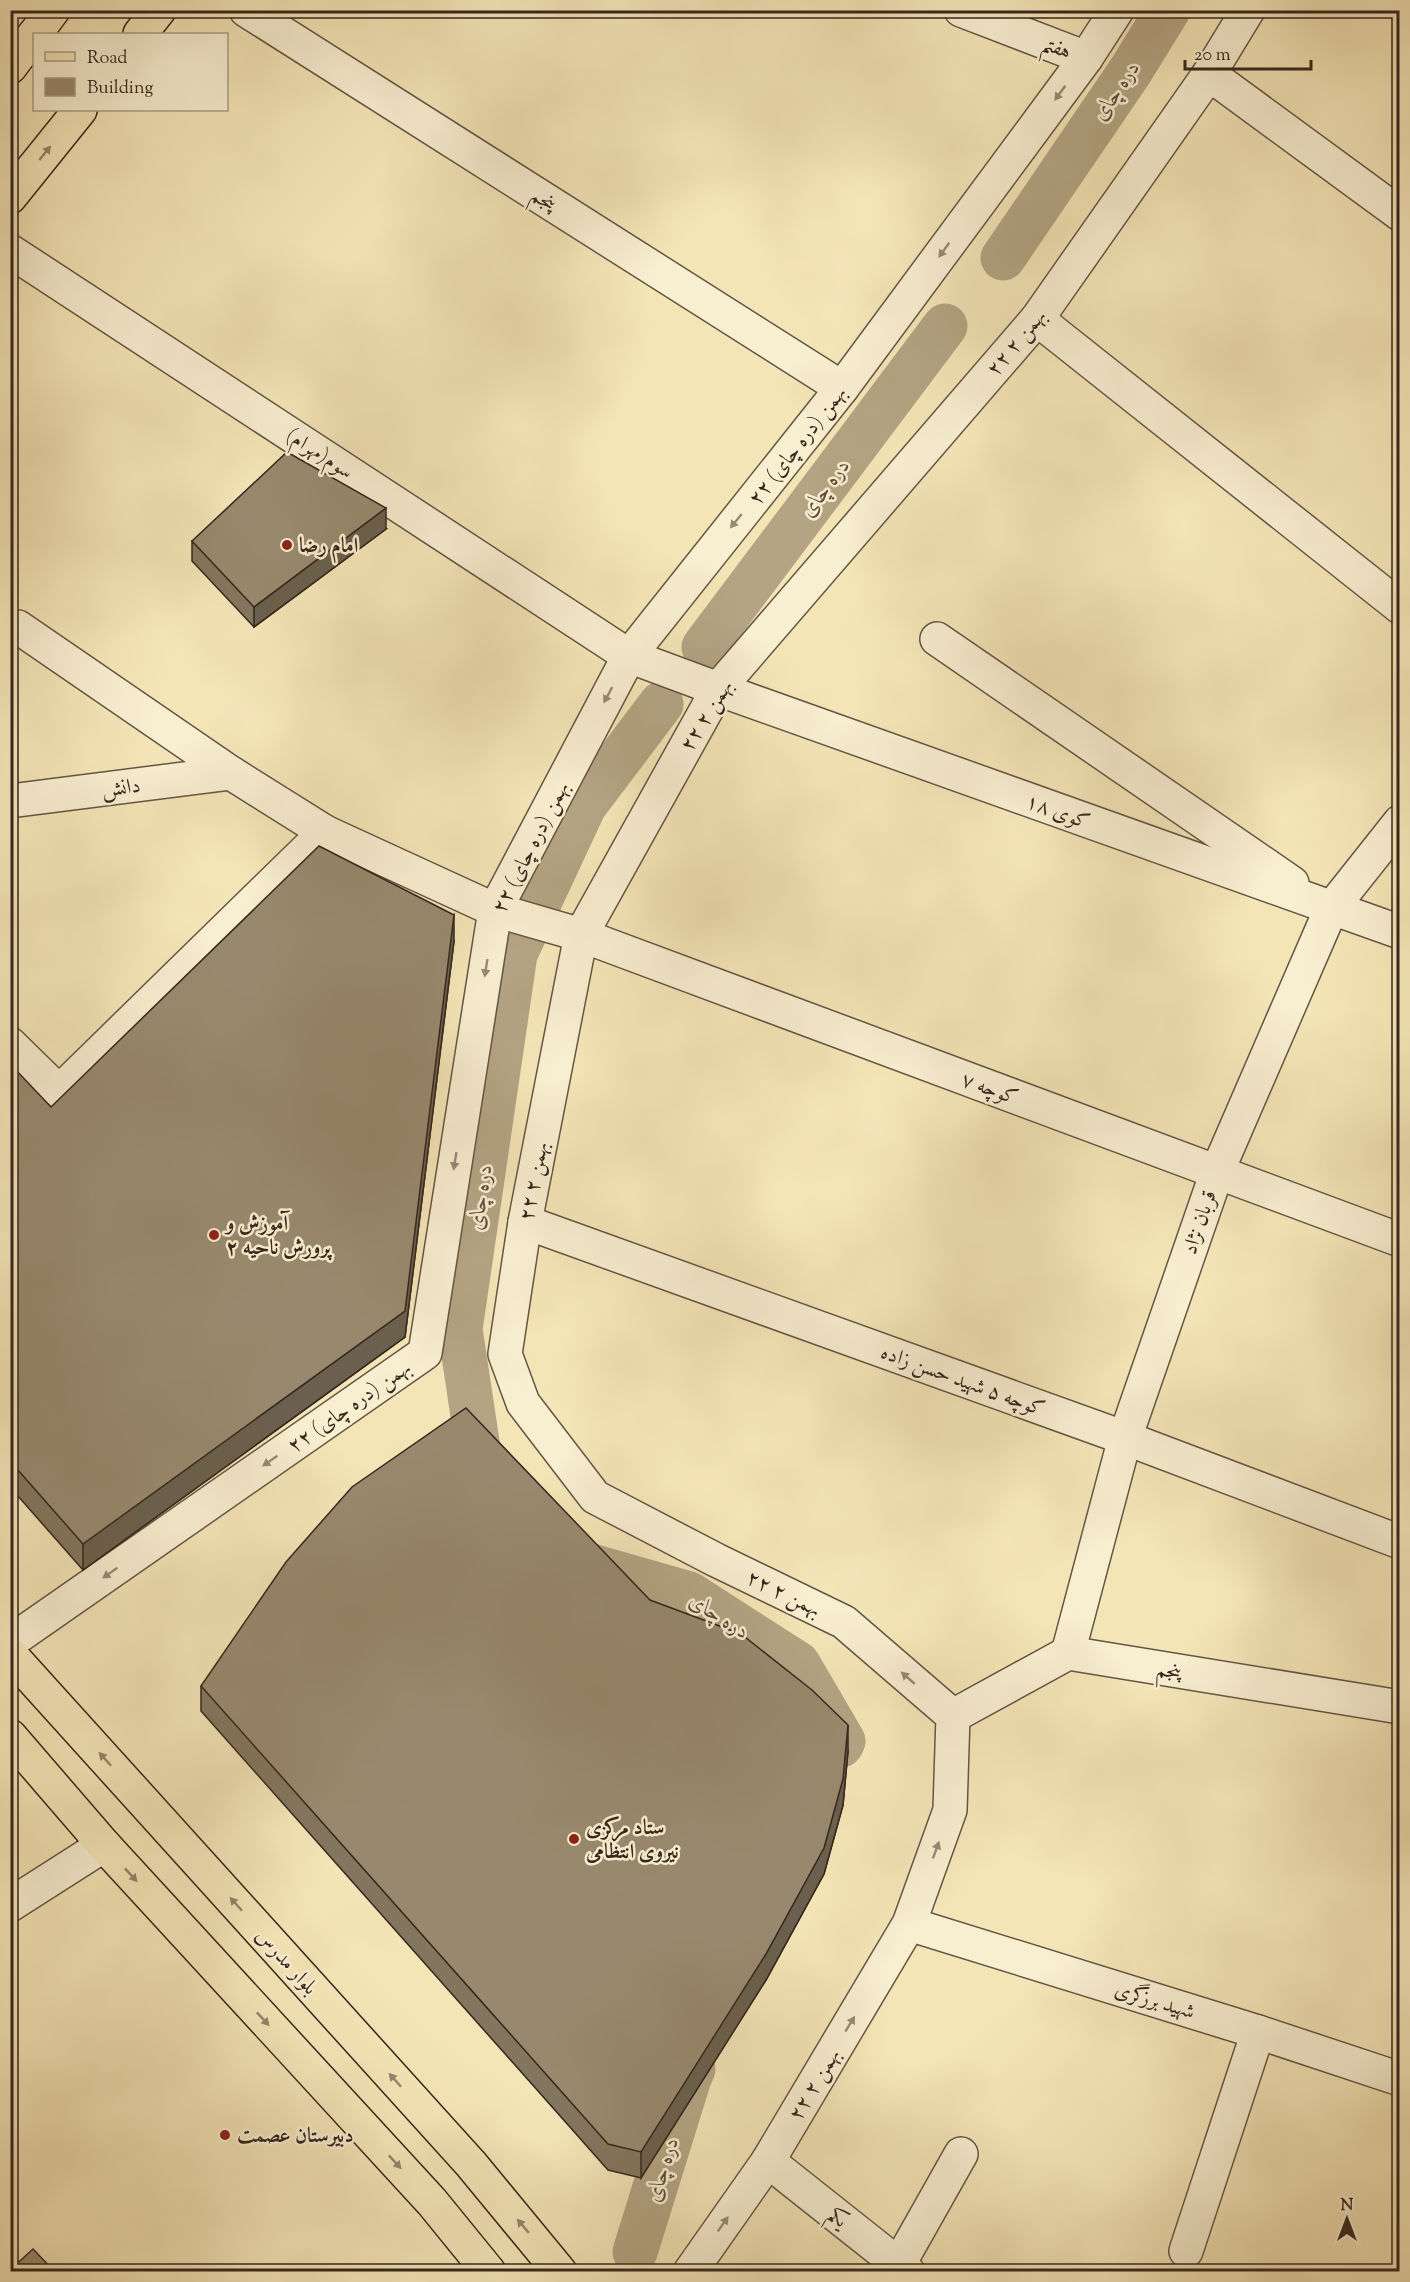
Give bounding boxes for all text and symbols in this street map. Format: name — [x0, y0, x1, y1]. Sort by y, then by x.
street label: هفتم — [1036, 30, 1075, 72]
legend — [33, 33, 228, 111]
scale bar — [1185, 33, 1311, 71]
text: 20 m — [1194, 43, 1231, 69]
text: Road — [87, 46, 127, 72]
water label: دره چای — [1086, 55, 1149, 128]
text: Building — [87, 76, 153, 102]
one-way arrow — [1054, 85, 1066, 101]
one-way arrow — [39, 146, 51, 161]
street label: پنجم — [523, 181, 563, 223]
one-way arrow — [938, 242, 950, 258]
street label: ۲۲ بهمن ۲ — [980, 303, 1055, 383]
street label: ۲۲ بهمن (دره چای) — [743, 380, 851, 510]
street label: سوم(مهرام) — [279, 422, 358, 488]
water label: دره چای — [793, 452, 855, 522]
one-way arrow — [730, 514, 742, 529]
place label: امام رضا — [299, 532, 358, 564]
marker: امام رضا — [280, 538, 294, 552]
street label: ۲۲ بهمن ۲ — [674, 674, 742, 758]
one-way arrow — [603, 687, 613, 704]
street label: دانش — [100, 772, 142, 806]
street label: ۲۲ بهمن (دره چای) — [486, 777, 578, 919]
street label: کوی ۱۸ — [1021, 787, 1094, 838]
one-way arrow — [481, 959, 490, 978]
street label: کوچه ۷ — [957, 1066, 1022, 1114]
street label: ۲۲ بهمن ۲ — [513, 1139, 557, 1223]
one-way arrow — [451, 1151, 460, 1170]
water label: دره چای — [461, 1162, 502, 1233]
street label: قربان نژاد — [1176, 1187, 1226, 1259]
place label: آموزش و پرورش ناحیه ۲ — [224, 1210, 333, 1264]
marker: آموزش و پرورش ناحیه ۲ — [207, 1228, 221, 1242]
street label: کوچه ۵ شهید حسن زاده — [876, 1338, 1049, 1425]
street label: ۲۲ بهمن (دره چای) — [282, 1354, 418, 1461]
one-way arrow — [262, 1455, 278, 1467]
street label: ۲۲ بهمن ۲ — [741, 1564, 825, 1626]
one-way arrow — [102, 1567, 118, 1578]
water label: دره چای — [682, 1586, 755, 1649]
street label: پنجم — [1153, 1655, 1185, 1692]
one-way arrow — [901, 1672, 916, 1685]
one-way arrow — [99, 1752, 112, 1767]
place label: ستاد مرکزی نیروی انتظامی — [585, 1814, 679, 1868]
marker: ستاد مرکزی نیروی انتظامی — [567, 1832, 581, 1846]
one-way arrow — [932, 1841, 942, 1859]
one-way arrow — [124, 1867, 137, 1882]
one-way arrow — [229, 1896, 243, 1911]
street label: بلوار مدرس — [247, 1922, 324, 2002]
street label: شهید برزگری — [1111, 1975, 1198, 2028]
one-way arrow — [256, 2011, 270, 2026]
one-way arrow — [845, 2015, 855, 2032]
street label: ۲۲ بهمن ۲ — [782, 2043, 849, 2127]
one-way arrow — [388, 2073, 402, 2087]
place label: دبیرستان عصمت — [237, 2122, 354, 2152]
marker: دبیرستان عصمت — [218, 2128, 232, 2142]
water label: دره چای — [639, 2133, 689, 2206]
one-way arrow — [388, 2154, 401, 2169]
north arrow — [1317, 2189, 1377, 2249]
text: N — [1341, 2195, 1354, 2218]
street label: یکم — [818, 2201, 854, 2239]
one-way arrow — [717, 2216, 729, 2231]
one-way arrow — [517, 2219, 529, 2234]

